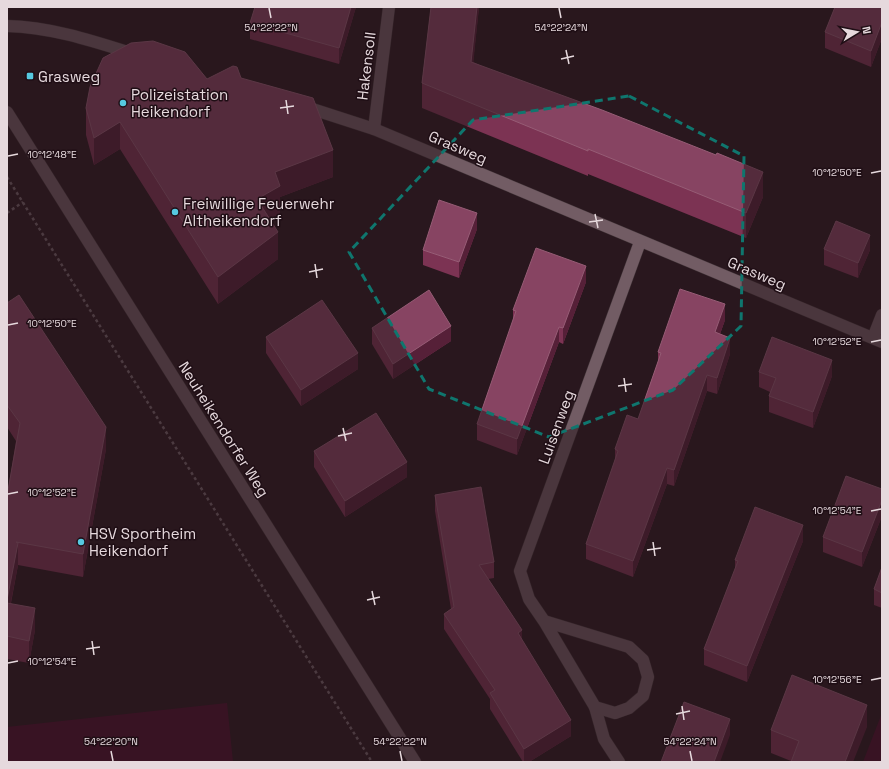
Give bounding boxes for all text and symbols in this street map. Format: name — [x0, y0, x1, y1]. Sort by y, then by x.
north arrow — [837, 12, 877, 52]
text: 54°22'22"N — [244, 21, 298, 34]
text: 54°22'24"N — [534, 21, 588, 34]
text: N — [859, 25, 874, 35]
street label: Hakensoll — [352, 31, 380, 101]
place label: Grasweg — [38, 67, 100, 86]
marker: Grasweg — [25, 71, 35, 81]
place label: Polizeistation Heikendorf — [131, 85, 228, 121]
marker: Polizeistation Heikendorf — [118, 98, 128, 108]
street label: Grasweg — [426, 126, 490, 168]
text: 10°12'48"E — [27, 148, 77, 161]
text: 10°12'50"E — [812, 166, 862, 179]
place label: Freiwillige Feuerwehr Altheikendorf — [183, 194, 335, 230]
marker: Freiwillige Feuerwehr Altheikendorf — [170, 207, 180, 217]
street label: Grasweg — [725, 252, 789, 294]
text: 10°12'50"E — [27, 317, 77, 330]
text: 10°12'52"E — [813, 335, 862, 348]
street label: Neuheikendorfer Weg — [175, 358, 273, 500]
street label: Luisenweg — [534, 387, 578, 467]
text: 10°12'52"E — [28, 486, 77, 499]
text: 10°12'54"E — [813, 504, 862, 517]
place label: HSV Sportheim Heikendorf — [89, 524, 196, 560]
marker: HSV Sportheim Heikendorf — [76, 537, 86, 547]
text: 10°12'54"E — [28, 655, 77, 668]
text: 10°12'56"E — [812, 673, 862, 686]
text: 54°22'20"N — [84, 735, 138, 748]
text: 54°22'22"N — [373, 735, 427, 748]
text: 54°22'24"N — [663, 735, 717, 748]

